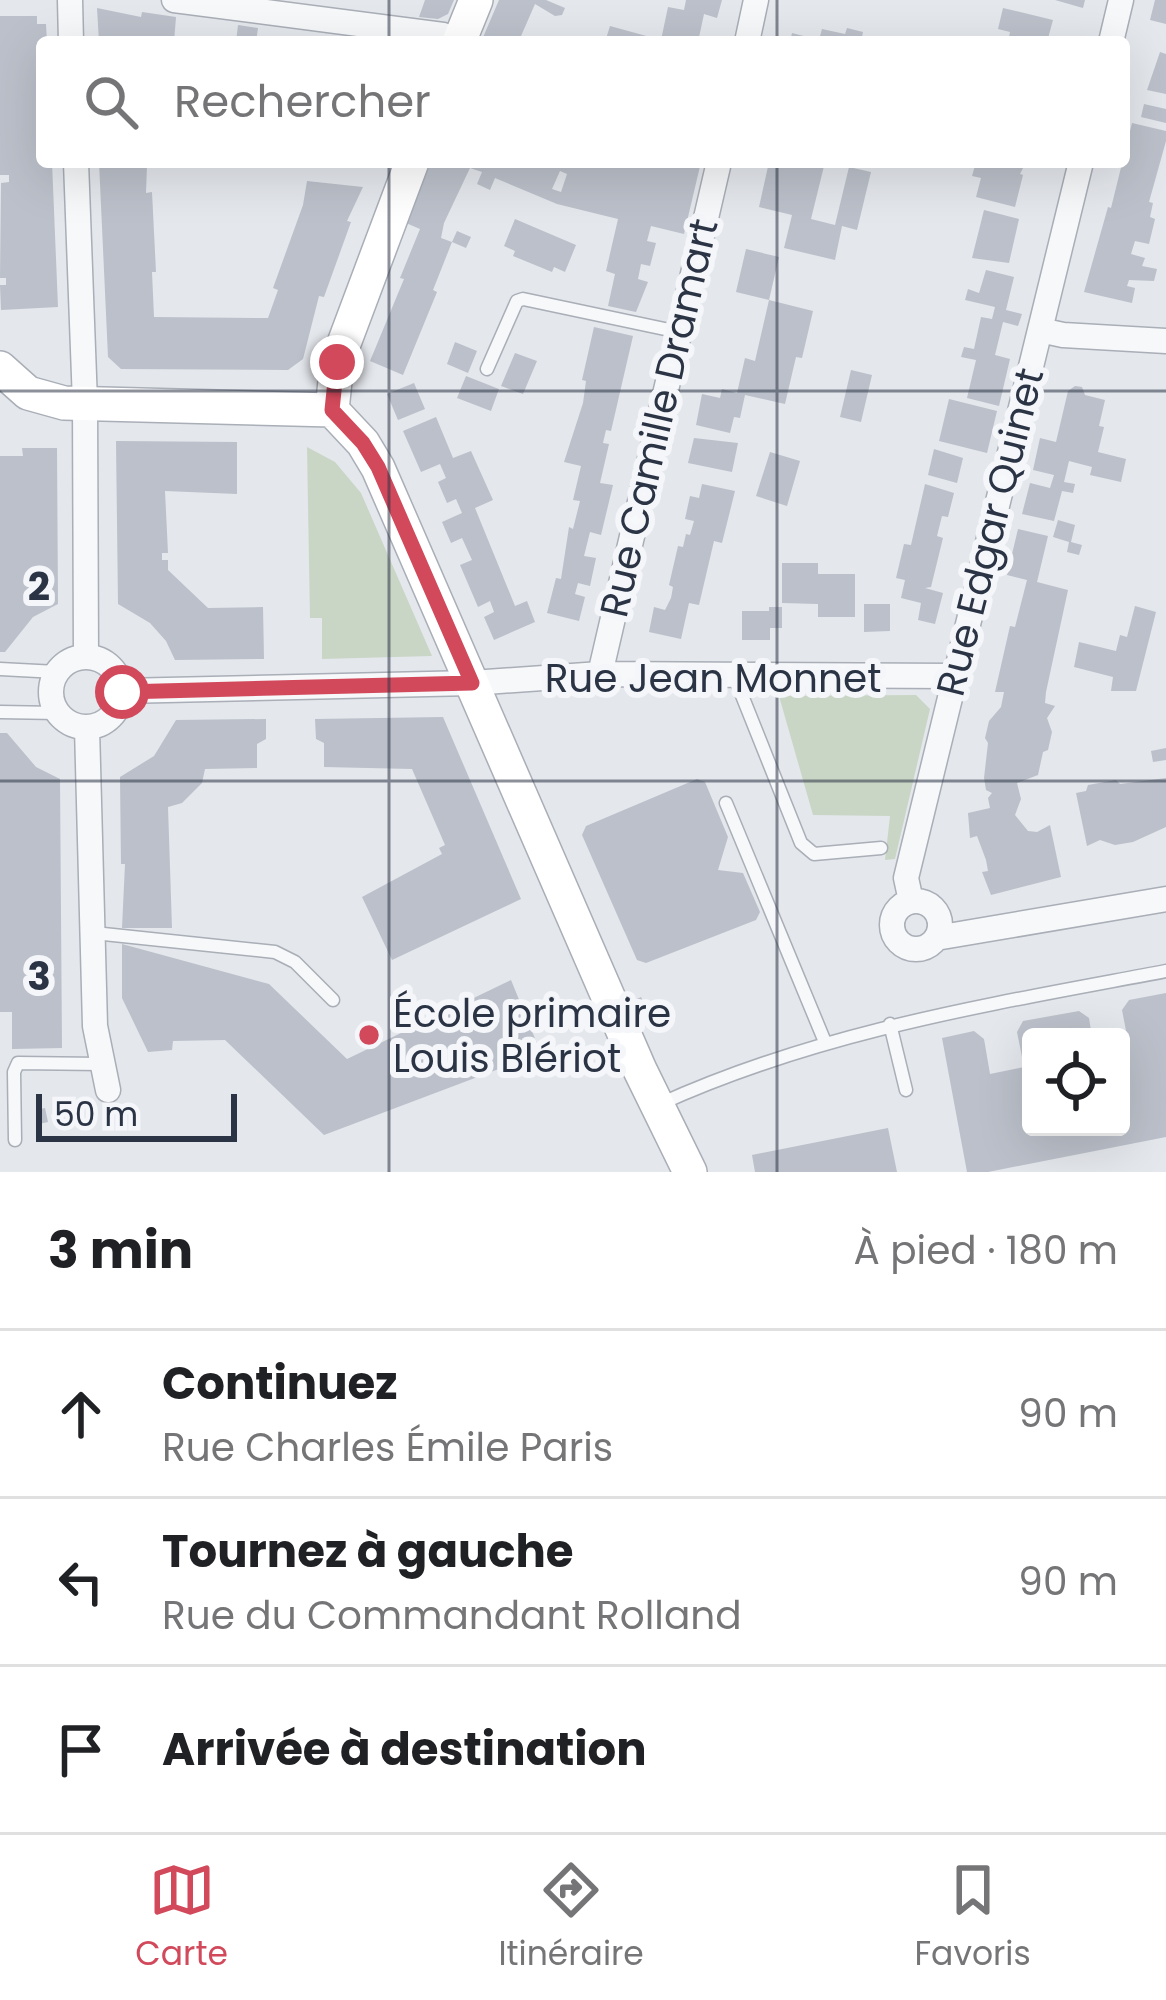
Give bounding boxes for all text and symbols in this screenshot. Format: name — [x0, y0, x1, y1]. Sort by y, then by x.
search box — [36, 36, 1130, 168]
icon: search — [78, 69, 144, 135]
text: Rechercher — [174, 70, 431, 133]
street label: Rue Camille Dramart — [586, 214, 732, 622]
route end — [310, 335, 364, 389]
street label: Rue Edgar Quinet — [923, 362, 1057, 702]
text: 2 — [28, 559, 50, 614]
street label: Rue Jean Monnet — [545, 651, 881, 706]
route start — [95, 665, 149, 719]
text: 3 — [27, 949, 51, 1004]
place label: École primaire Louis Blériot — [393, 986, 671, 1086]
marker: École primaire Louis Blériot — [356, 1022, 382, 1048]
map controls — [1022, 1028, 1130, 1136]
button: locate — [1022, 1028, 1130, 1136]
scale bar — [36, 1088, 237, 1141]
text: 50 m — [54, 1091, 138, 1138]
text: 3 min — [48, 1214, 193, 1286]
text: À pied · 180 m — [854, 1223, 1118, 1278]
text: Continuez — [162, 1352, 398, 1415]
icon: ahead — [48, 1381, 114, 1447]
text: 90 m — [1018, 1386, 1118, 1441]
text: Rue Charles Émile Paris — [162, 1420, 613, 1475]
text: Tournez à gauche — [162, 1520, 574, 1583]
icon: left — [48, 1549, 114, 1615]
text: 90 m — [1018, 1554, 1118, 1609]
text: Rue du Commandant Rolland — [162, 1588, 742, 1643]
icon: arrive — [48, 1717, 114, 1783]
text: Arrivée à destination — [162, 1718, 647, 1781]
tab: Carte — [135, 1857, 228, 1979]
tab: Itinéraire — [498, 1857, 644, 1979]
tab: Favoris — [914, 1857, 1031, 1979]

